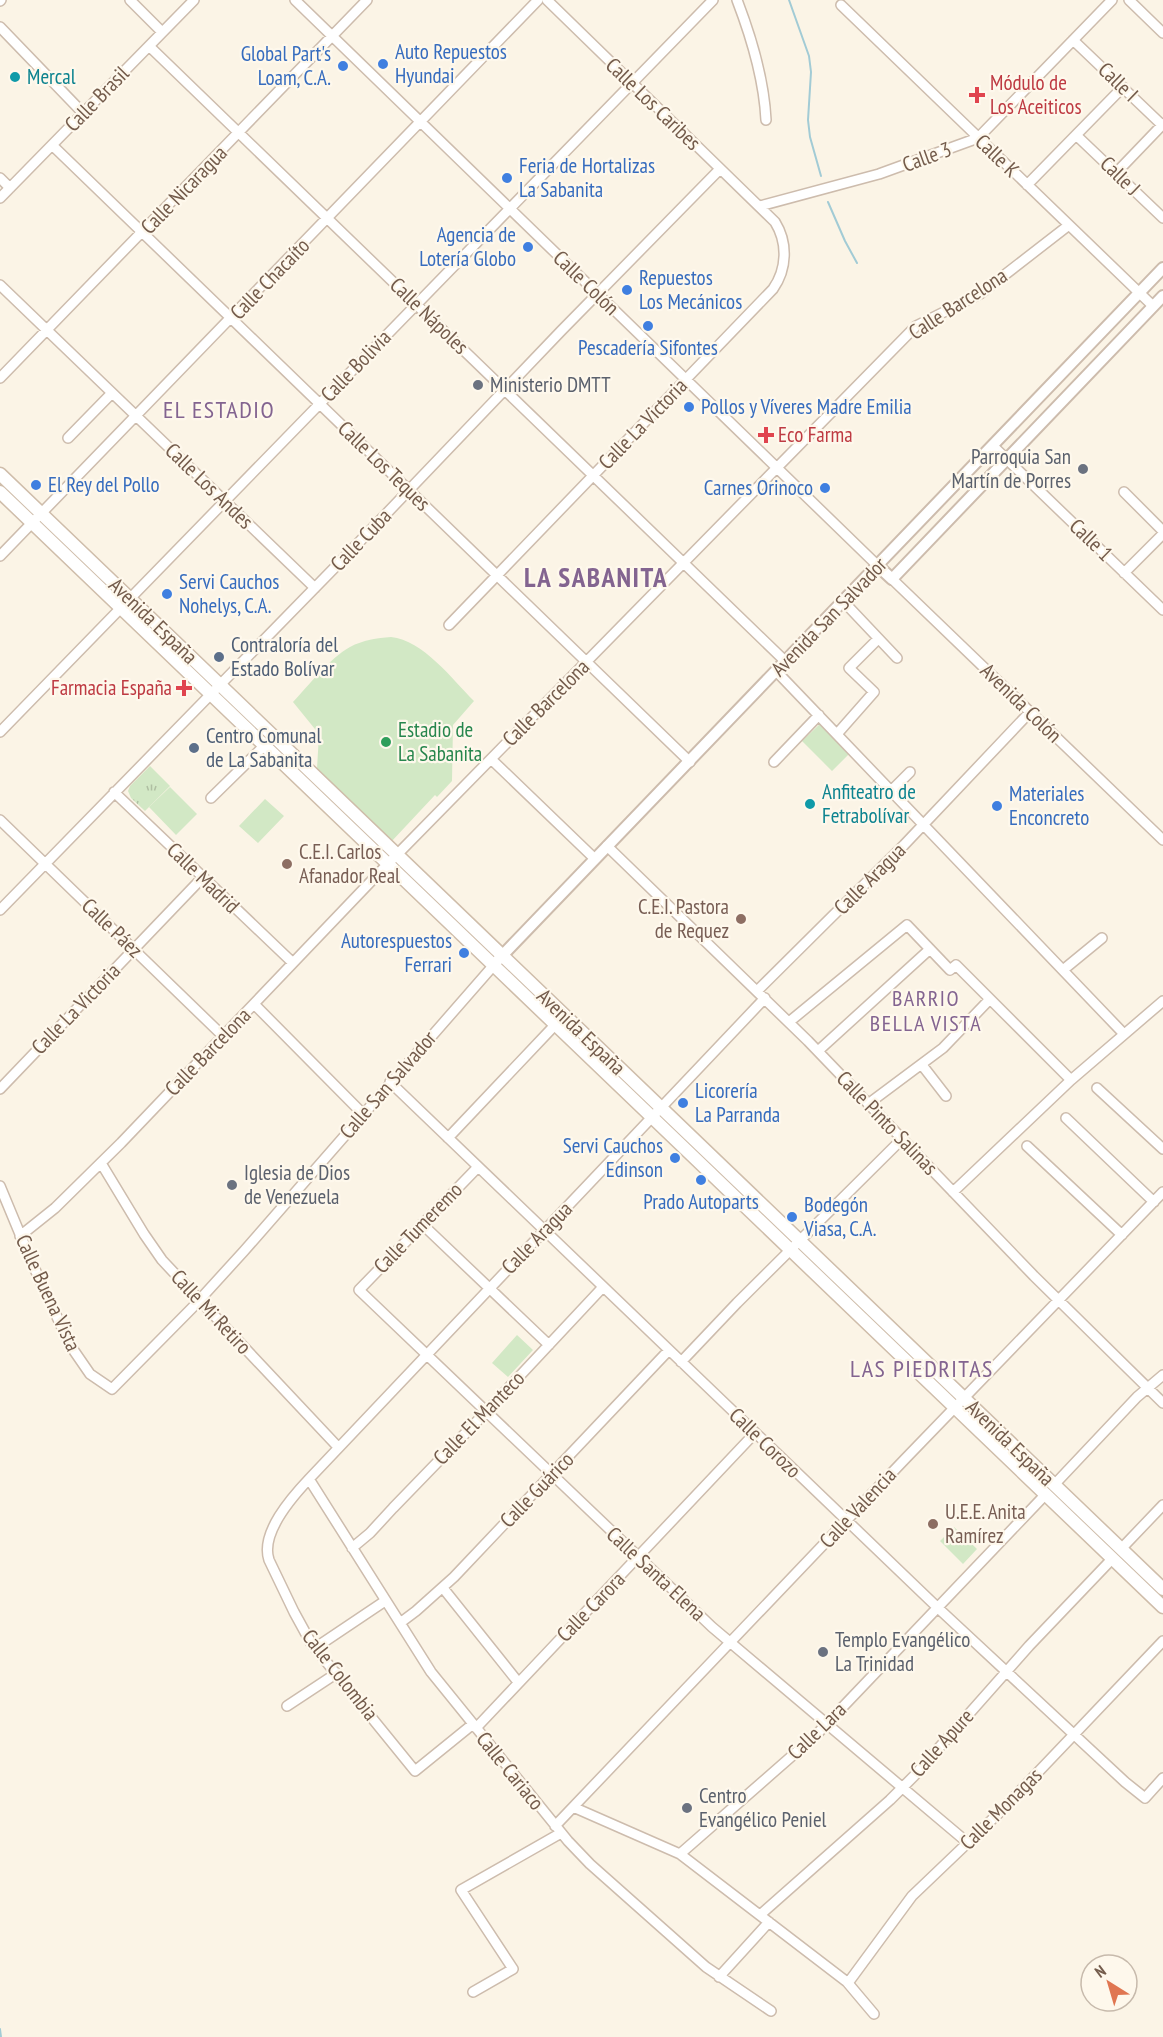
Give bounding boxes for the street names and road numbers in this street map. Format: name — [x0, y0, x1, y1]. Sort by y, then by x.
street label: Calle Los Caribes — [600, 52, 707, 156]
street label: Calle I — [1093, 56, 1144, 107]
street label: Calle Brasil — [59, 60, 135, 137]
street label: Calle K — [970, 128, 1025, 183]
street label: Calle 3 — [899, 135, 955, 178]
street label: Calle Nicaragua — [135, 140, 233, 240]
street label: Calle J — [1095, 150, 1146, 201]
street label: Calle Chacaíto — [224, 232, 315, 325]
street label: Calle Colón — [547, 244, 625, 321]
street label: Calle Barcelona — [903, 262, 1012, 345]
street label: Calle Nápoles — [384, 271, 474, 360]
street label: Calle Bolivia — [315, 324, 397, 407]
street label: Calle La Victoria — [592, 372, 693, 475]
street label: Calle Los Teques — [332, 415, 436, 516]
street label: Calle Los Andes — [159, 437, 259, 534]
street label: Calle Cuba — [324, 503, 397, 577]
street label: Calle 1 — [1064, 513, 1119, 567]
street label: Avenida San Salvador — [765, 551, 893, 682]
street label: Avenida España — [103, 572, 203, 670]
street label: Calle Barcelona — [496, 653, 595, 752]
street label: Avenida Colón — [975, 657, 1068, 748]
street label: Calle Madrid — [161, 836, 245, 919]
street label: Calle Aragua — [828, 837, 911, 920]
street label: Calle Páez — [76, 892, 149, 963]
street label: Calle La Victoria — [25, 957, 126, 1060]
street label: Avenida España — [531, 983, 631, 1081]
street label: Calle Barcelona — [159, 1002, 256, 1101]
street label: Calle San Salvador — [333, 1025, 442, 1144]
street label: Calle Pinto Salinas — [831, 1065, 944, 1180]
street label: Calle Tumeremo — [368, 1176, 468, 1279]
street label: Calle Aragua — [495, 1196, 578, 1280]
street label: Calle Buena Vista — [10, 1230, 87, 1355]
street label: Calle Mi Retiro — [165, 1264, 257, 1360]
street label: Calle El Manteco — [427, 1365, 530, 1470]
street label: Avenida España — [960, 1394, 1060, 1492]
street label: Calle Corozo — [724, 1402, 807, 1484]
street label: Calle Guárico — [494, 1446, 579, 1533]
street label: Calle Valencia — [813, 1462, 902, 1554]
street label: Calle Santa Elena — [601, 1521, 712, 1627]
street label: Calle Carora — [551, 1566, 631, 1647]
street label: Calle Colombia — [296, 1624, 384, 1726]
street label: Calle Lara — [782, 1696, 852, 1765]
street label: Calle Apure — [904, 1703, 979, 1782]
street label: Calle Cariaco — [471, 1726, 550, 1815]
street label: Calle Monagas — [954, 1762, 1047, 1855]

